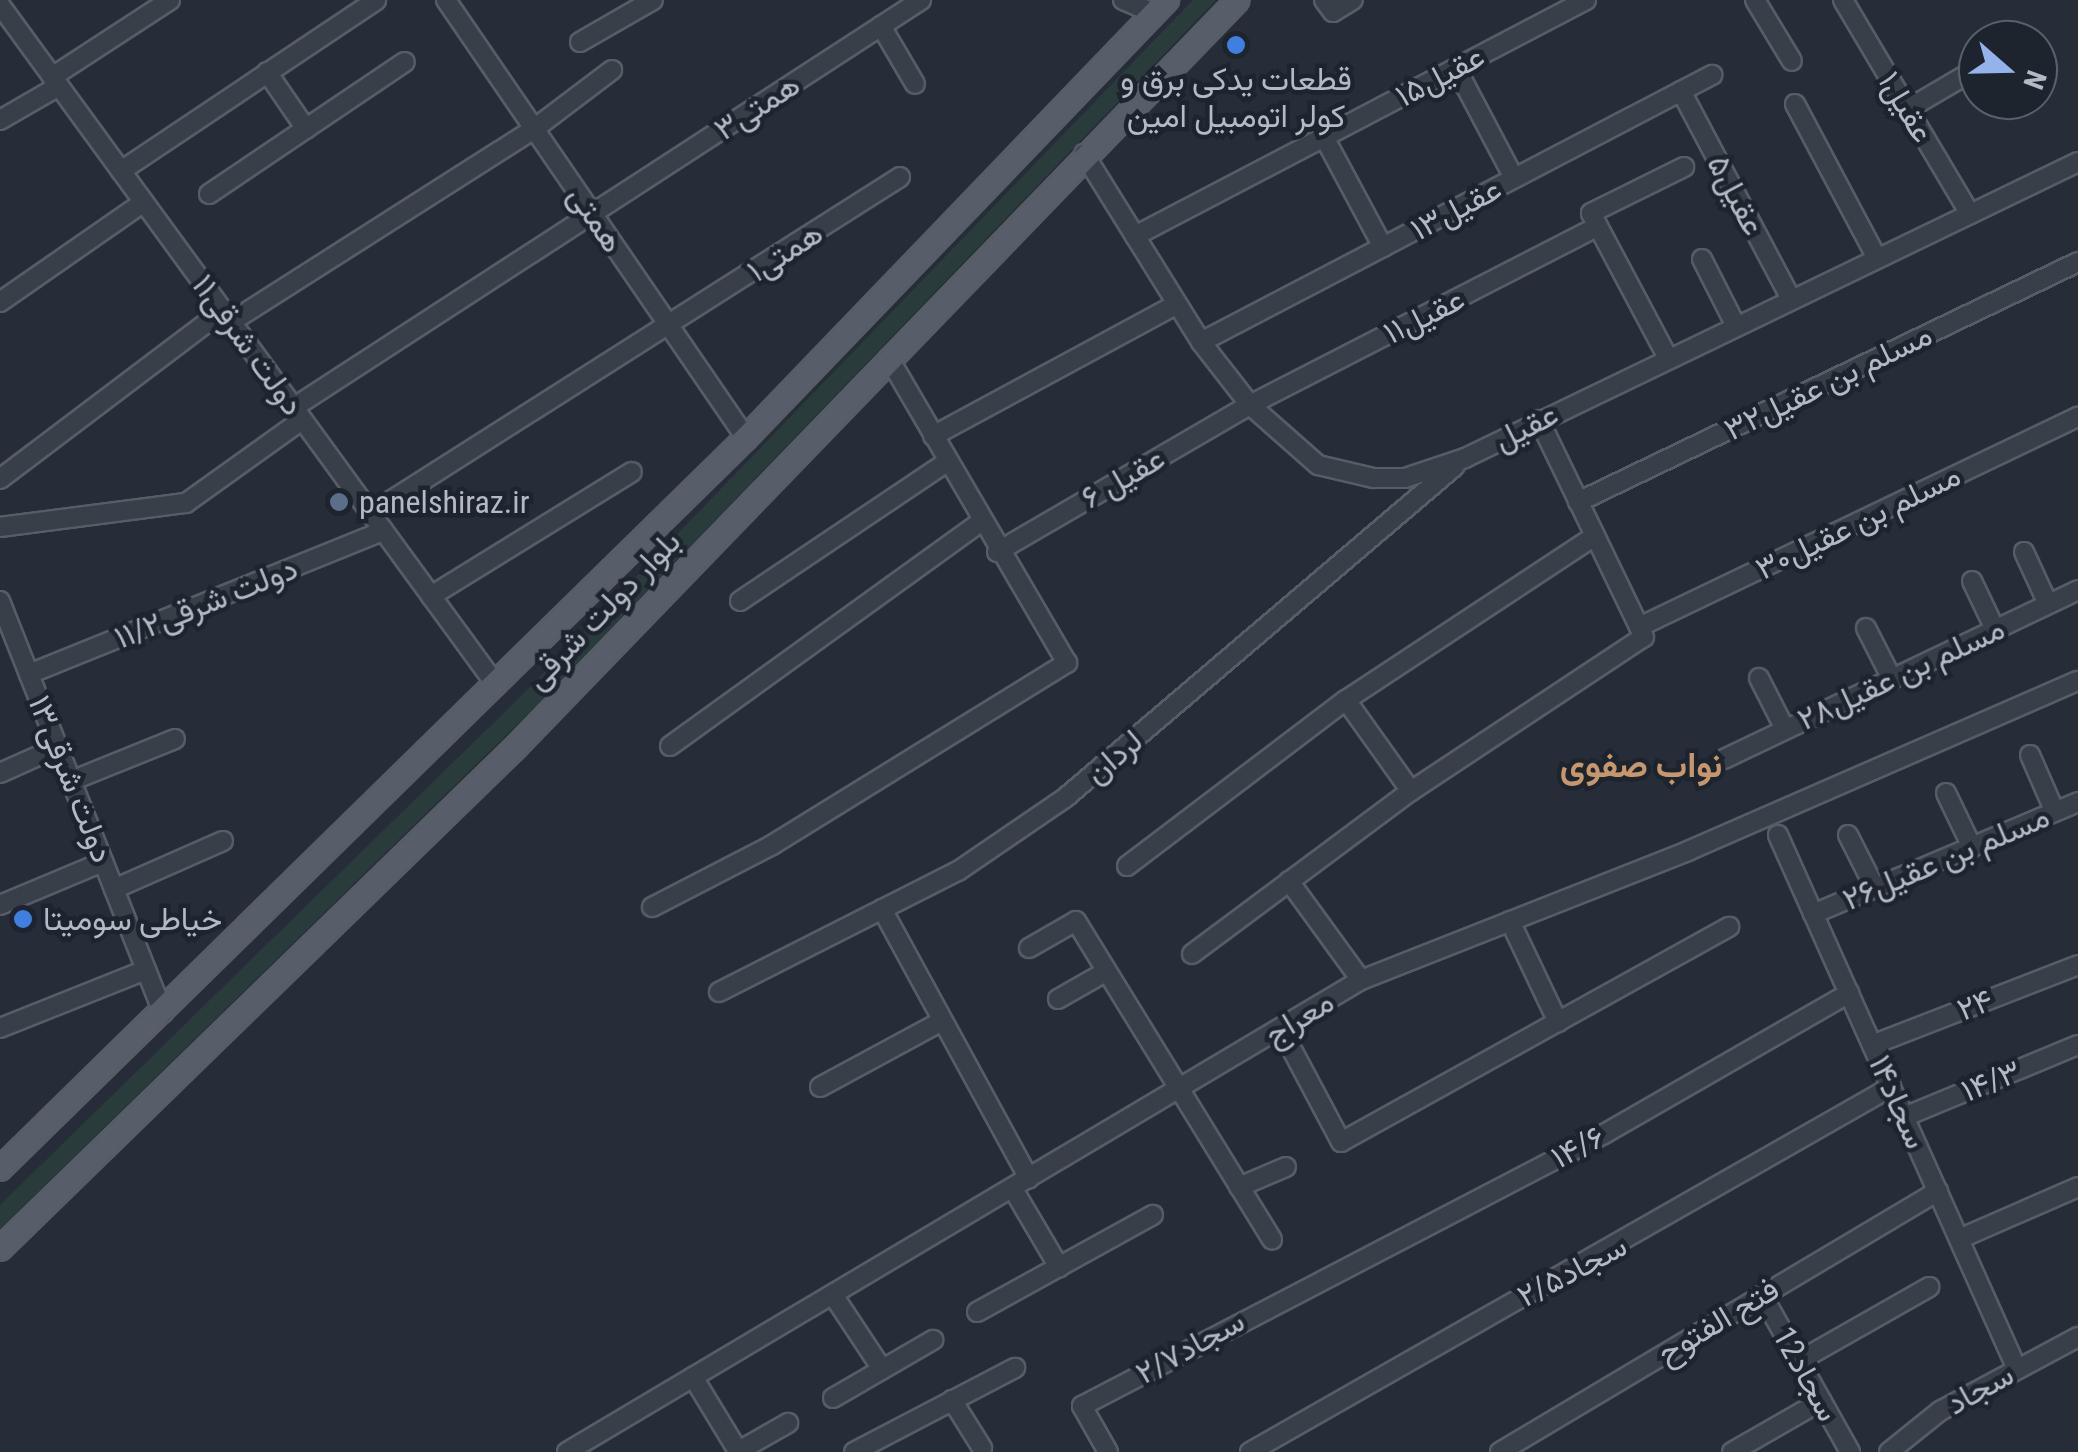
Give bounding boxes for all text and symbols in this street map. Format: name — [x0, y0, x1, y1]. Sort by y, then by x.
north arrow — [1958, 20, 2058, 120]
marker: قطعات یدکی برق و کولر اتومبیل امین — [1225, 34, 1247, 56]
street label: عقیل۱۵ — [1389, 37, 1491, 115]
place label: قطعات یدکی برق و کولر اتومبیل امین — [1120, 61, 1352, 136]
street label: ۳همتی — [707, 65, 807, 149]
street label: عقیل۱ — [1870, 65, 1942, 149]
text: N — [2016, 66, 2053, 93]
street label: عقیل۵ — [1699, 148, 1773, 242]
street label: عقیل۱۳ — [1404, 169, 1508, 249]
street label: همتی — [560, 178, 632, 260]
street label: ۱همتی — [740, 214, 830, 290]
street label: ۱۱دولت شرقی — [184, 267, 312, 423]
street label: عقیل۱۱ — [1377, 280, 1471, 352]
street label: مسلم بن عقیل۳۲ — [1718, 315, 1938, 449]
street label: عقیل — [1488, 395, 1564, 459]
street label: عقیل ۶ — [1075, 439, 1171, 517]
street label: مسلم بن عقیل۳۰ — [1749, 456, 1967, 588]
place label: panelshiraz.ir — [359, 483, 529, 521]
marker: panelshiraz.ir — [328, 491, 350, 513]
street label: بلوار دولت شرقی — [518, 523, 688, 697]
street label: ۱۱/۲دولت شرقی — [109, 549, 303, 657]
street label: مسلم بن عقیل۲۸ — [1791, 609, 2011, 739]
street label: ۱۳دولت شرقی — [20, 690, 122, 868]
street label: لردان — [1077, 722, 1151, 792]
district label: نواب صفوی — [1560, 745, 1722, 787]
street label: مسلم بن عقیل۲۶ — [1837, 797, 2055, 919]
place label: خیاطی سومیتا — [43, 900, 222, 938]
marker: خیاطی سومیتا — [12, 908, 34, 930]
street label: ۲۴ — [1952, 981, 1998, 1029]
street label: معراج — [1257, 982, 1341, 1054]
street label: ۱۴سجاد — [1860, 1049, 1936, 1155]
street label: ۱۴/۳ — [1956, 1052, 2026, 1110]
street label: ۱۴/۶ — [1545, 1117, 1611, 1177]
street label: ۲/۵سجاد — [1511, 1226, 1633, 1316]
street label: فتح الفتوح — [1650, 1270, 1786, 1372]
street label: سجاد۲/۷ — [1129, 1302, 1251, 1392]
street label: 12سجاد — [1764, 1320, 1848, 1428]
street label: سجاد — [1940, 1355, 2020, 1423]

